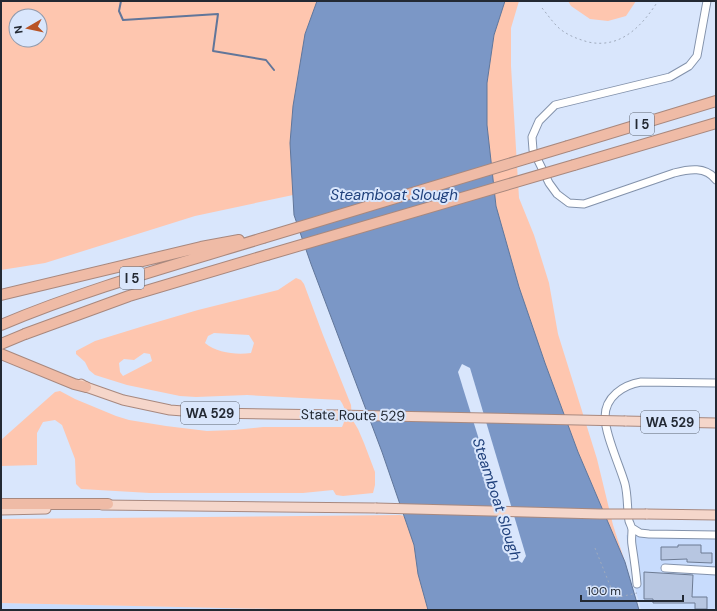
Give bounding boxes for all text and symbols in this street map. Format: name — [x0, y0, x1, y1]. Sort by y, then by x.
north arrow — [8, 8, 48, 48]
text: N — [11, 25, 26, 35]
road number: I 5 — [630, 113, 654, 135]
water label: Steamboat Slough — [330, 185, 458, 205]
road number: I 5 — [120, 267, 144, 289]
road number: WA 529 — [181, 402, 239, 424]
street label: State Route 529 — [301, 405, 405, 425]
road number: WA 529 — [641, 411, 699, 433]
water label: Steamboat Slough — [468, 435, 526, 563]
scale bar — [581, 577, 683, 603]
text: 100 m — [587, 583, 621, 599]

